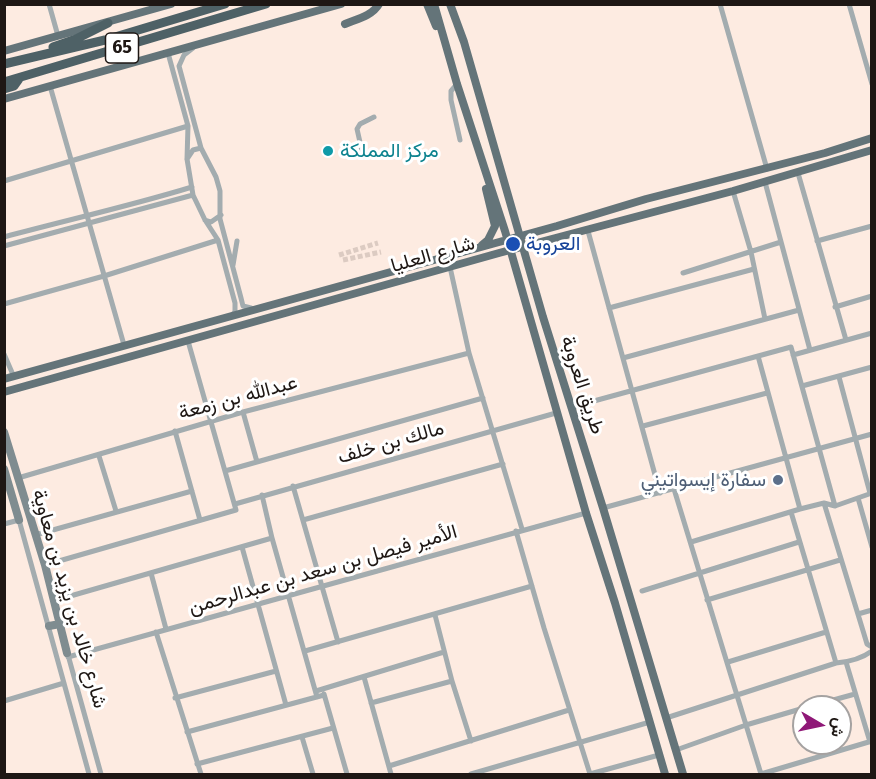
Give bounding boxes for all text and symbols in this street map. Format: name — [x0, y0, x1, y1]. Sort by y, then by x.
road number: 65 — [106, 33, 138, 63]
place label: مركز المملكة — [340, 139, 439, 163]
marker: مركز المملكة — [321, 144, 335, 158]
street label: شارع العليا — [388, 232, 478, 278]
place label: العروبة — [526, 232, 580, 256]
marker: العروبة — [504, 235, 522, 253]
street label: طريق العروبة — [555, 333, 609, 437]
street label: عبدالله بن زمعة — [176, 371, 300, 425]
street label: مالك بن خلف — [335, 416, 447, 470]
place label: سفارة إيسواتيني — [641, 468, 766, 492]
marker: سفارة إيسواتيني — [771, 473, 785, 487]
street label: شارع خالد بن يزيد بن معاوية — [26, 487, 112, 711]
street label: الأمير فيصل بن سعد بن عبدالرحمن — [186, 520, 460, 620]
north arrow — [792, 695, 852, 755]
text: ش — [827, 717, 849, 739]

